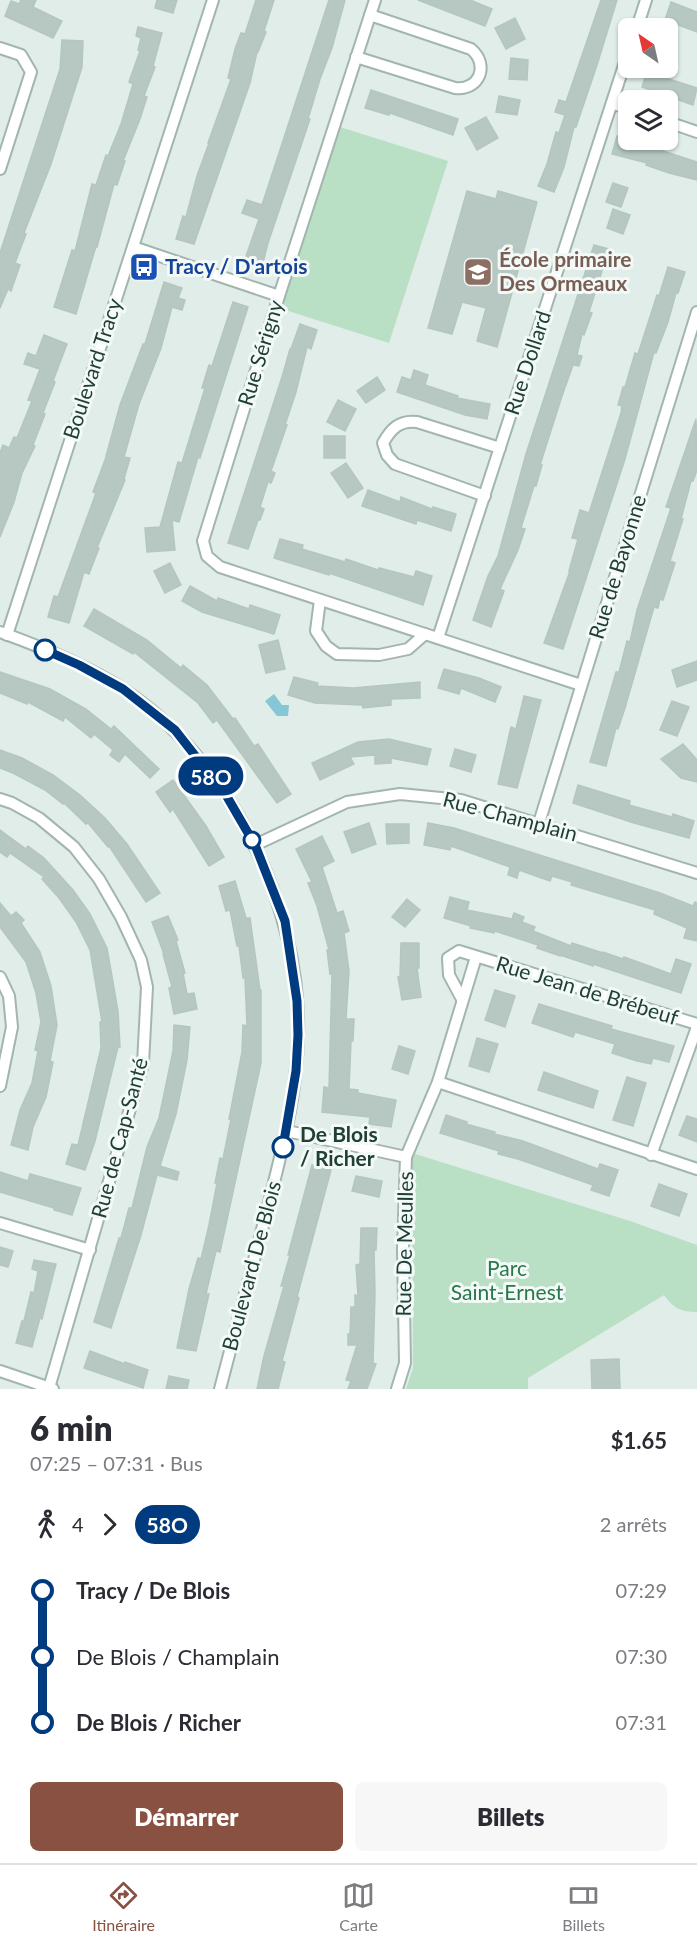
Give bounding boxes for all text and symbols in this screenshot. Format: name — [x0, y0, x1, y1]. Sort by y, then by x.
north arrow — [618, 18, 678, 78]
map controls — [618, 18, 678, 150]
button: layers — [618, 90, 678, 150]
place label: École primaire Des Ormeaux — [499, 246, 632, 295]
bus stop icon: Tracy / D'artois — [128, 251, 160, 283]
place label: Tracy / D'artois — [165, 253, 307, 278]
school or university icon: École primaire Des Ormeaux — [462, 256, 494, 288]
street label: Boulevard Tracy — [57, 295, 126, 442]
street label: Rue Sérigny — [232, 297, 288, 408]
street label: Rue Dollard — [498, 307, 555, 418]
street label: Rue de Bayonne — [583, 491, 650, 642]
unlabelled marker — [34, 639, 56, 661]
line badge: 58O — [176, 756, 246, 796]
text: 58O — [190, 764, 232, 789]
street label: Rue Champlain — [440, 786, 580, 846]
unlabelled marker — [243, 831, 261, 849]
street label: Rue Jean de Brébeuf — [493, 950, 682, 1029]
street label: Rue de Cap-Santé — [85, 1055, 152, 1221]
place label: De Blois / Richer — [300, 1121, 378, 1170]
marker: De Blois / Richer — [272, 1136, 294, 1158]
street label: Rue De Meulles — [390, 1171, 417, 1317]
street label: Boulevard De Blois — [216, 1178, 285, 1353]
park label: Parc Saint-Ernest — [451, 1255, 564, 1304]
text: 6 min — [30, 1408, 112, 1448]
text: $1.65 — [611, 1427, 667, 1454]
text: 07:25 – 07:31 · Bus — [30, 1451, 203, 1475]
icon: walk — [30, 1508, 63, 1541]
icon: forward — [93, 1508, 126, 1541]
text: 4 — [72, 1512, 84, 1536]
text: 58O — [147, 1512, 188, 1537]
text: 2 arrêts — [600, 1512, 667, 1536]
text: Tracy / De Blois — [76, 1577, 230, 1604]
text: 07:29 — [616, 1578, 667, 1602]
text: De Blois / Champlain — [76, 1643, 280, 1670]
text: 07:30 — [616, 1644, 667, 1668]
text: De Blois / Richer — [76, 1709, 241, 1736]
text: 07:31 — [616, 1710, 667, 1734]
button: Démarrer — [30, 1782, 343, 1851]
button: Billets — [355, 1782, 667, 1851]
tab: Itinéraire — [92, 1879, 155, 1934]
tab: Carte — [339, 1879, 378, 1934]
tab: Billets — [562, 1879, 605, 1934]

